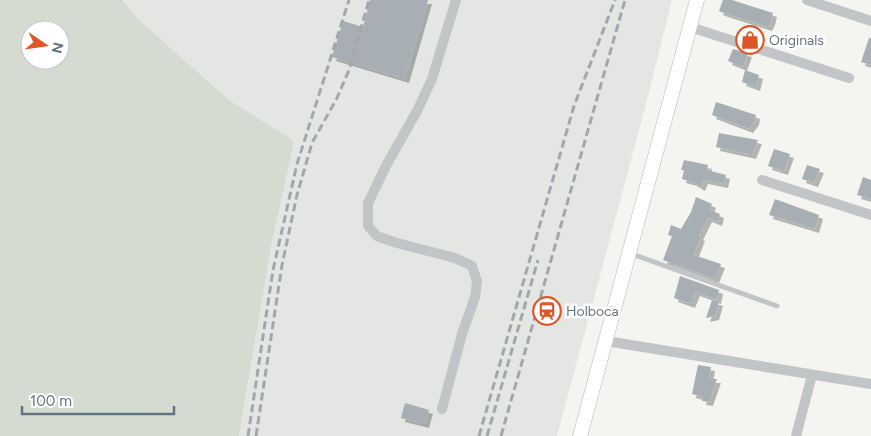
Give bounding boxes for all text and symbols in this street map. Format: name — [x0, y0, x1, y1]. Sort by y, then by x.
north arrow — [20, 20, 70, 70]
shop icon: Originals — [735, 25, 765, 55]
place label: Originals — [769, 32, 824, 49]
text: N — [48, 41, 67, 55]
station icon: Holboca — [532, 296, 562, 326]
place label: Holboca — [566, 303, 619, 320]
scale bar — [22, 384, 175, 416]
text: 100 m — [30, 392, 72, 410]

